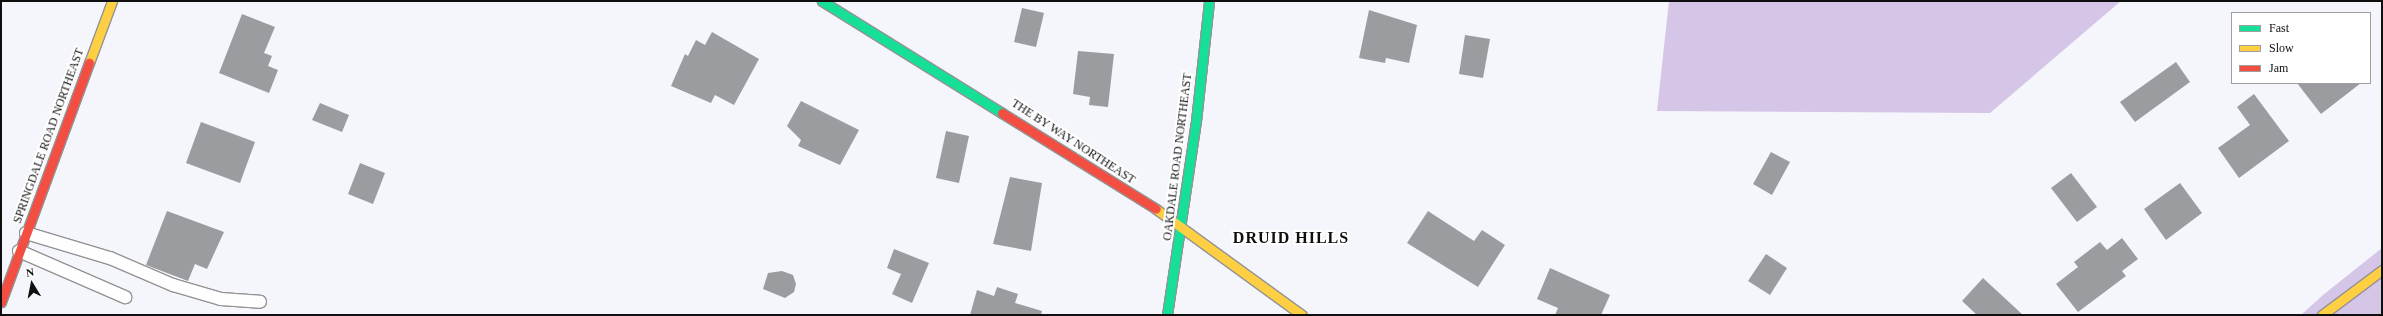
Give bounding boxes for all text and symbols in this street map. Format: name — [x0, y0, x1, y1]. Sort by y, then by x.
legend — [2231, 12, 2371, 84]
text: Fast — [2269, 21, 2289, 35]
text: Slow — [2269, 41, 2294, 55]
street label: SPRINGDALE ROAD NORTHEAST — [11, 46, 87, 226]
text: Jam — [2269, 61, 2288, 75]
street label: OAKDALE ROAD NORTHEAST — [1161, 72, 1195, 242]
street label: THE BY WAY NORTHEAST — [1008, 96, 1138, 188]
district label: DRUID HILLS — [1233, 228, 1349, 248]
north arrow — [12, 264, 52, 304]
text: N — [25, 266, 35, 279]

